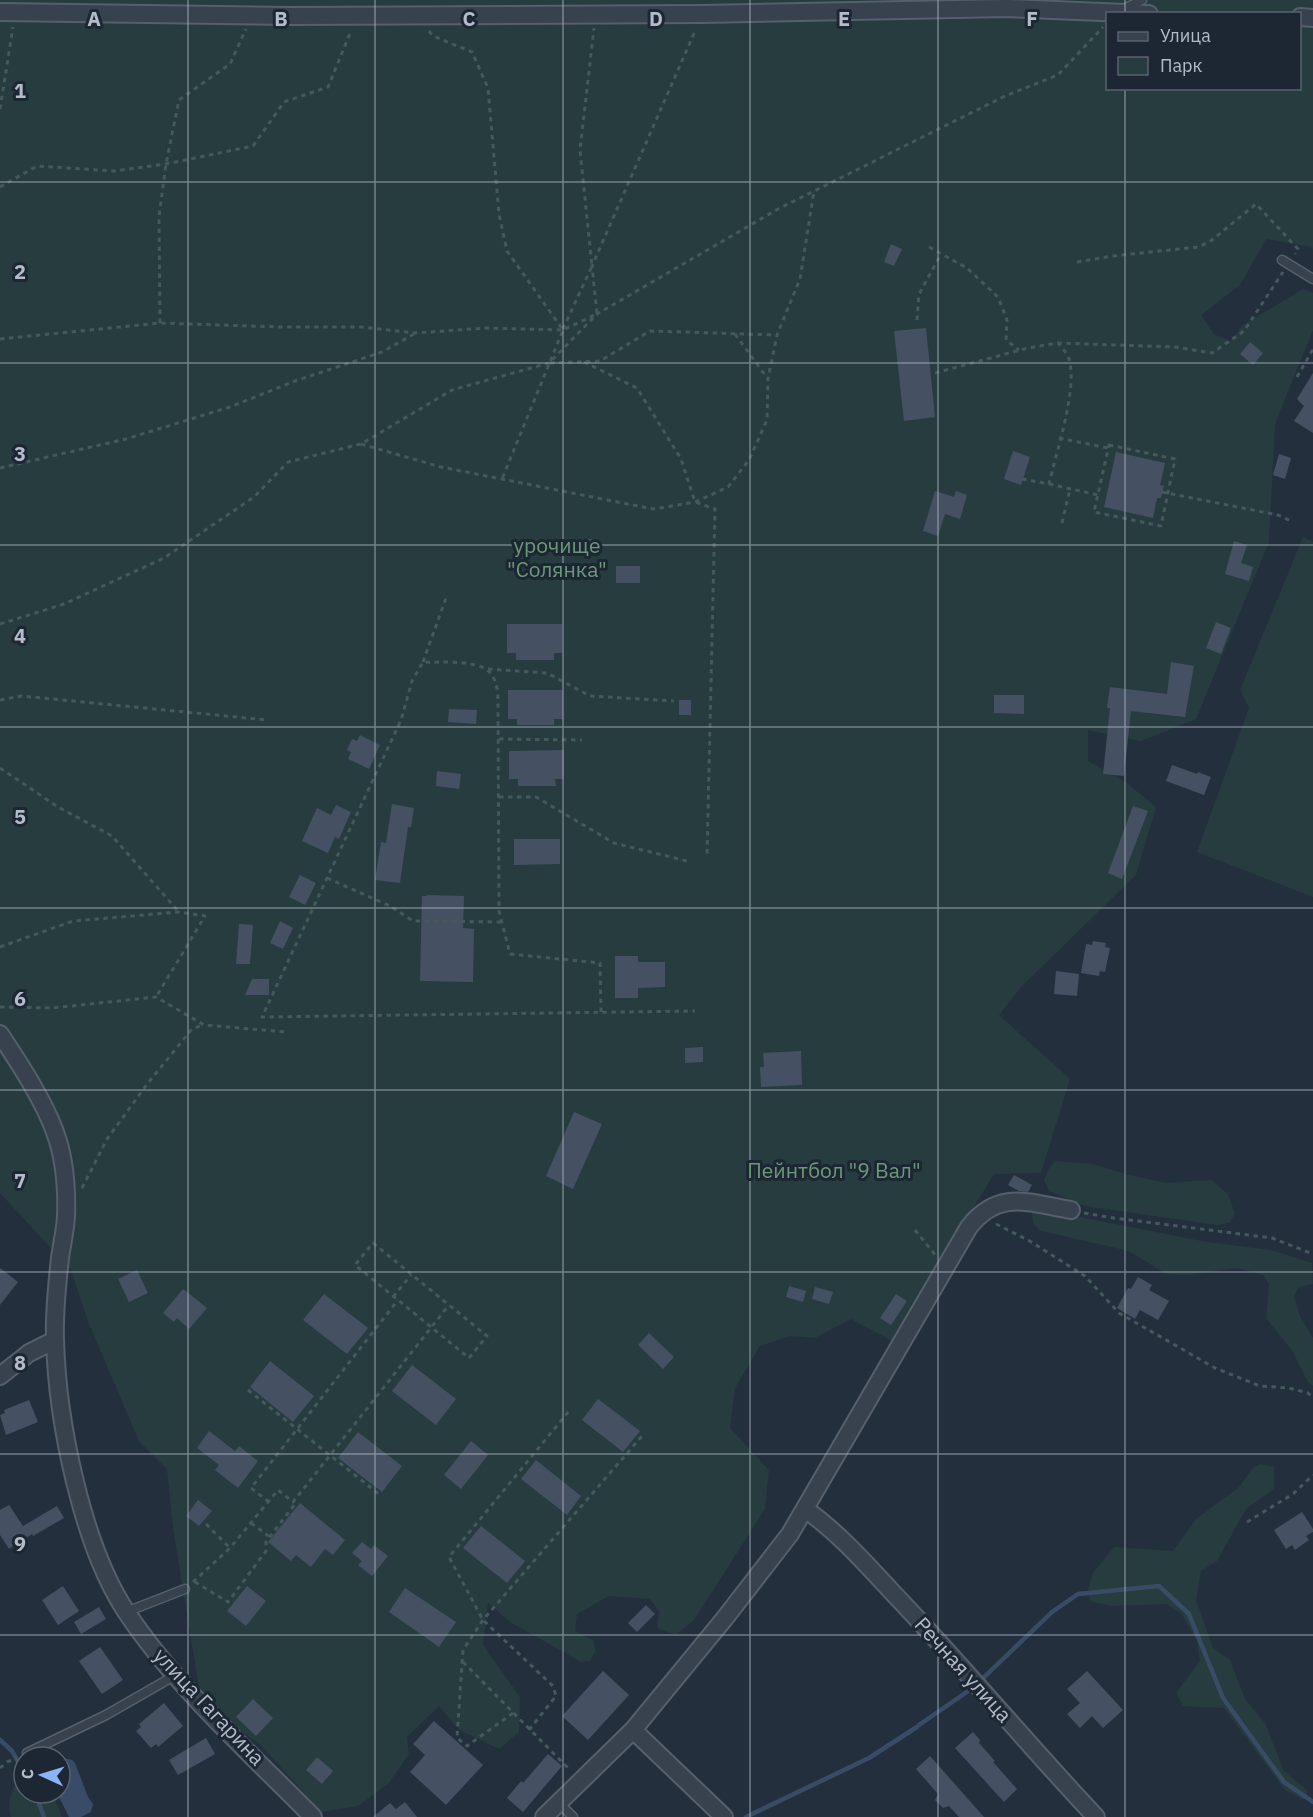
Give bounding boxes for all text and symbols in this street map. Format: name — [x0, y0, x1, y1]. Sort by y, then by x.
text: A — [87, 5, 101, 32]
text: B — [274, 5, 288, 32]
text: C — [462, 5, 476, 32]
text: D — [649, 5, 663, 32]
text: E — [838, 5, 850, 32]
text: F — [1026, 5, 1038, 32]
legend — [1106, 12, 1301, 90]
text: Улица — [1160, 24, 1211, 47]
text: Парк — [1160, 54, 1203, 77]
text: 1 — [14, 77, 26, 104]
text: 2 — [14, 258, 26, 285]
text: 3 — [14, 440, 26, 467]
park label: урочище "Солянка" — [507, 531, 607, 583]
text: 4 — [14, 622, 26, 649]
text: 5 — [14, 803, 26, 830]
text: 6 — [14, 985, 26, 1012]
park label: Пейнтбол "9 Вал" — [747, 1156, 921, 1184]
text: 7 — [14, 1167, 26, 1194]
text: 8 — [14, 1349, 26, 1376]
text: 9 — [14, 1530, 26, 1557]
street label: Речная улица — [909, 1611, 1019, 1728]
street label: улица Гагарина — [148, 1642, 272, 1771]
north arrow — [12, 1745, 72, 1805]
text: С — [17, 1768, 37, 1780]

